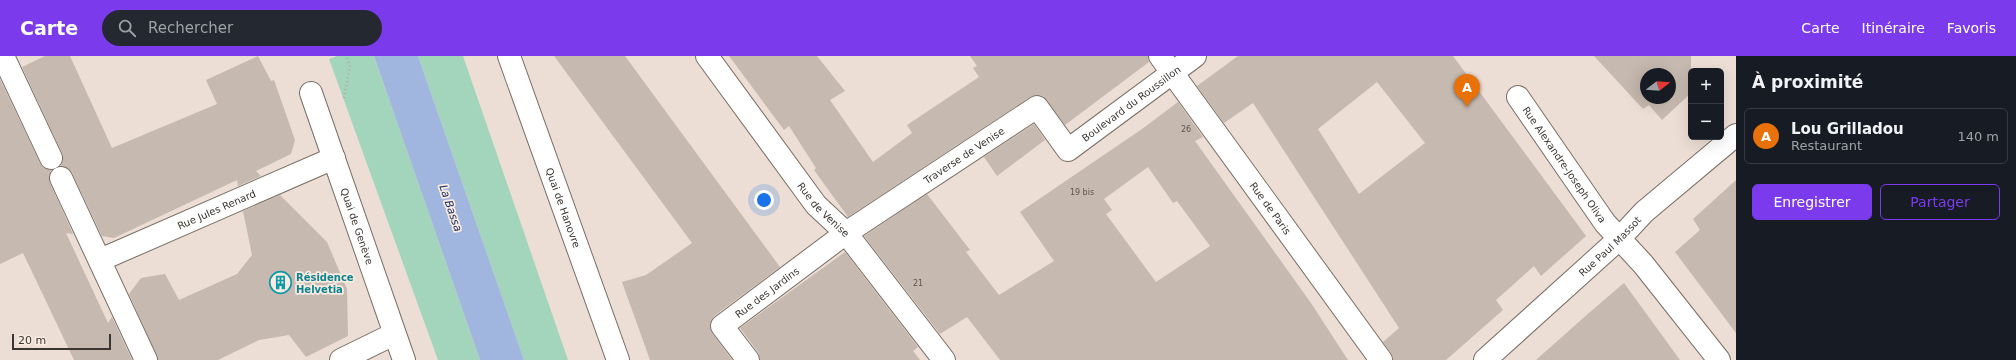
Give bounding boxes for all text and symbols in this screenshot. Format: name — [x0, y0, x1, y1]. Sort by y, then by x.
search box — [102, 10, 382, 46]
text: Carte — [20, 17, 78, 39]
icon: search — [116, 17, 138, 39]
text: Rechercher — [148, 19, 233, 37]
text: Carte — [1801, 20, 1840, 36]
text: Itinéraire — [1862, 20, 1925, 36]
text: Favoris — [1947, 20, 1996, 36]
street label: Boulevard du Roussillon — [1080, 64, 1183, 144]
north arrow — [1640, 68, 1676, 104]
map controls — [1688, 68, 1724, 140]
button: + — [1688, 68, 1724, 104]
text: À proximité — [1752, 72, 1863, 92]
pin: A — [1454, 74, 1480, 107]
button: − — [1688, 104, 1724, 140]
street label: Rue Alexandre-Joseph Oliva — [1520, 105, 1608, 225]
text: Lou Grilladou — [1791, 120, 1904, 138]
street label: Traverse de Venise — [921, 125, 1006, 187]
house number: 26 — [1181, 125, 1191, 134]
text: A — [1761, 129, 1771, 144]
text: 140 m — [1957, 129, 1999, 144]
text: Restaurant — [1791, 138, 1862, 153]
street label: Quai de Hanovre — [543, 166, 582, 249]
street label: Rue de Venise — [795, 180, 851, 239]
street label: Rue de Paris — [1248, 180, 1293, 237]
water label: La Bassa — [436, 183, 465, 234]
button: Enregistrer — [1752, 184, 1872, 220]
button: Partager — [1880, 184, 2000, 220]
street label: Quai de Genève — [338, 186, 375, 266]
street label: Rue Jules Renard — [176, 188, 257, 232]
house number: 19 bis — [1070, 188, 1094, 197]
your location — [754, 190, 774, 210]
street label: Rue Paul Massot — [1577, 214, 1643, 279]
street label: Rue des Jardins — [733, 265, 801, 320]
building icon: Résidence Helvetia — [268, 270, 294, 296]
place label: Résidence Helvetia — [296, 272, 354, 295]
house number: 21 — [913, 279, 923, 288]
scale bar — [12, 332, 111, 351]
text: 20 m — [18, 334, 46, 347]

